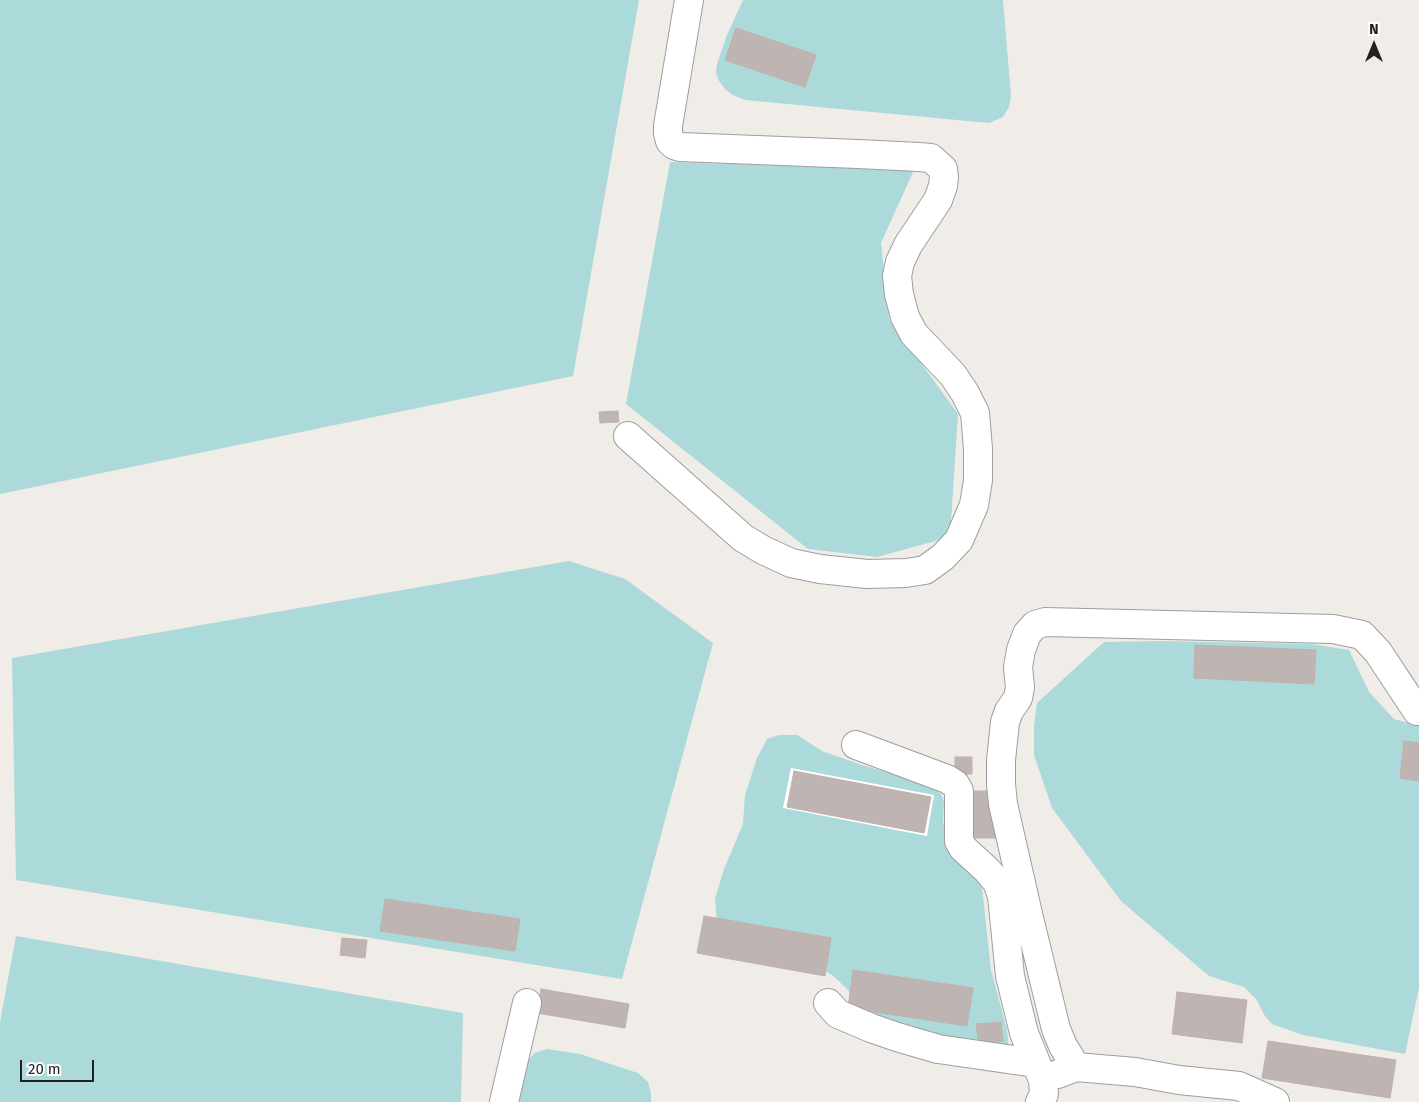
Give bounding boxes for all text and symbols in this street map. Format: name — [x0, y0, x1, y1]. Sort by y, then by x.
north arrow — [1349, 20, 1399, 70]
text: N — [1369, 21, 1379, 38]
scale bar — [22, 1050, 96, 1082]
text: 20 m — [28, 1060, 61, 1078]

